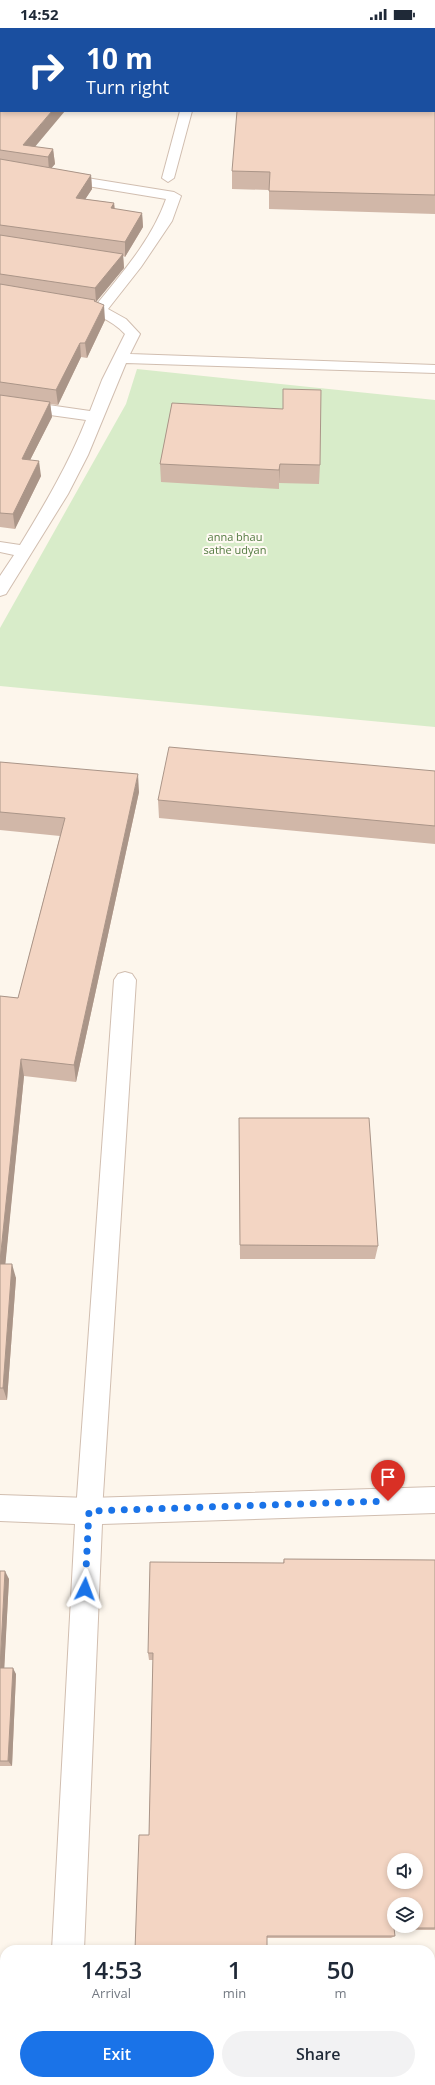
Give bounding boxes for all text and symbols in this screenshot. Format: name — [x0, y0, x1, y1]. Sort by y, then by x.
text: 14:52 — [20, 4, 59, 24]
text: 10 m — [86, 39, 153, 77]
icon: right — [20, 44, 72, 96]
text: Turn right — [86, 75, 169, 99]
park label: anna bhau sathe udyan — [204, 529, 266, 557]
pin — [371, 1460, 405, 1501]
icon: arrive — [377, 1466, 399, 1488]
position arrow — [64, 1568, 106, 1610]
map controls — [387, 1853, 423, 1933]
button: sound — [387, 1853, 423, 1889]
button: layers — [387, 1897, 423, 1933]
text: 14:53 — [81, 1953, 142, 1986]
text: 1 — [228, 1953, 241, 1986]
text: 50 — [327, 1953, 354, 1986]
text: Arrival — [92, 1984, 131, 2002]
text: min — [223, 1984, 246, 2002]
text: m — [335, 1984, 347, 2002]
button: Exit — [20, 2031, 214, 2077]
button: Share — [222, 2031, 415, 2077]

